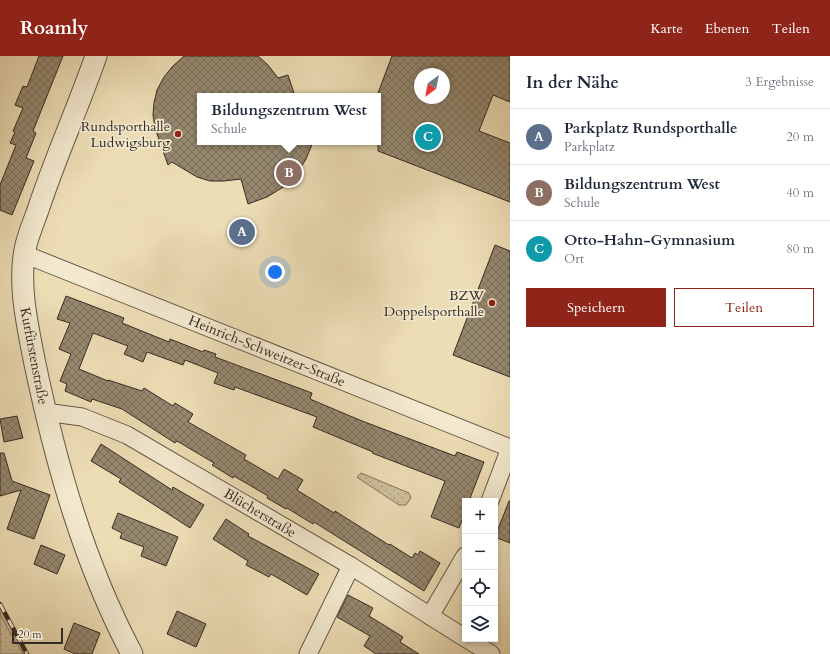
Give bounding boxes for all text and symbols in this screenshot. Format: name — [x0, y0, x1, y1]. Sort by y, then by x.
text: Roamly — [20, 15, 88, 41]
text: Karte — [650, 19, 683, 38]
text: Ebenen — [705, 19, 750, 38]
text: Teilen — [772, 19, 810, 38]
north arrow — [414, 68, 450, 104]
text: In der Nähe — [526, 71, 619, 94]
text: 3 Ergebnisse — [745, 73, 814, 91]
popup — [197, 93, 381, 145]
text: Bildungszentrum West — [211, 100, 367, 120]
place label: Rundsporthalle Ludwigsburg — [81, 117, 170, 152]
text: Parkplatz Rundsporthalle — [564, 118, 738, 138]
text: Schule — [211, 120, 247, 138]
pin: C — [415, 122, 441, 152]
text: A — [534, 128, 544, 146]
text: 20 m — [786, 128, 814, 146]
marker: Rundsporthalle Ludwigsburg — [173, 129, 183, 139]
text: Parkplatz — [564, 138, 615, 156]
pin: B — [276, 158, 302, 188]
text: Bildungszentrum West — [564, 174, 720, 194]
text: B — [534, 184, 544, 202]
text: 40 m — [786, 184, 814, 202]
text: Schule — [564, 194, 600, 212]
pin: A — [229, 217, 255, 247]
text: Otto-Hahn-Gymnasium — [564, 230, 735, 250]
text: C — [534, 240, 544, 258]
text: 80 m — [786, 240, 814, 258]
text: Ort — [564, 250, 584, 268]
your location — [265, 262, 285, 282]
place label: BZW Doppelsporthalle — [384, 286, 485, 321]
button: Speichern — [526, 288, 666, 327]
button: Teilen — [674, 288, 814, 327]
marker: BZW Doppelsporthalle — [487, 298, 497, 308]
street label: Kurfürstenstraße — [15, 306, 53, 406]
street label: Heinrich-Schweitzer-Straße — [186, 311, 348, 391]
street label: Blücherstraße — [220, 484, 300, 542]
map controls — [462, 498, 498, 642]
button: + — [462, 498, 498, 534]
button: − — [462, 534, 498, 570]
button: locate — [462, 570, 498, 606]
button: layers — [462, 606, 498, 642]
scale bar — [12, 626, 63, 645]
text: 20 m — [18, 627, 42, 642]

